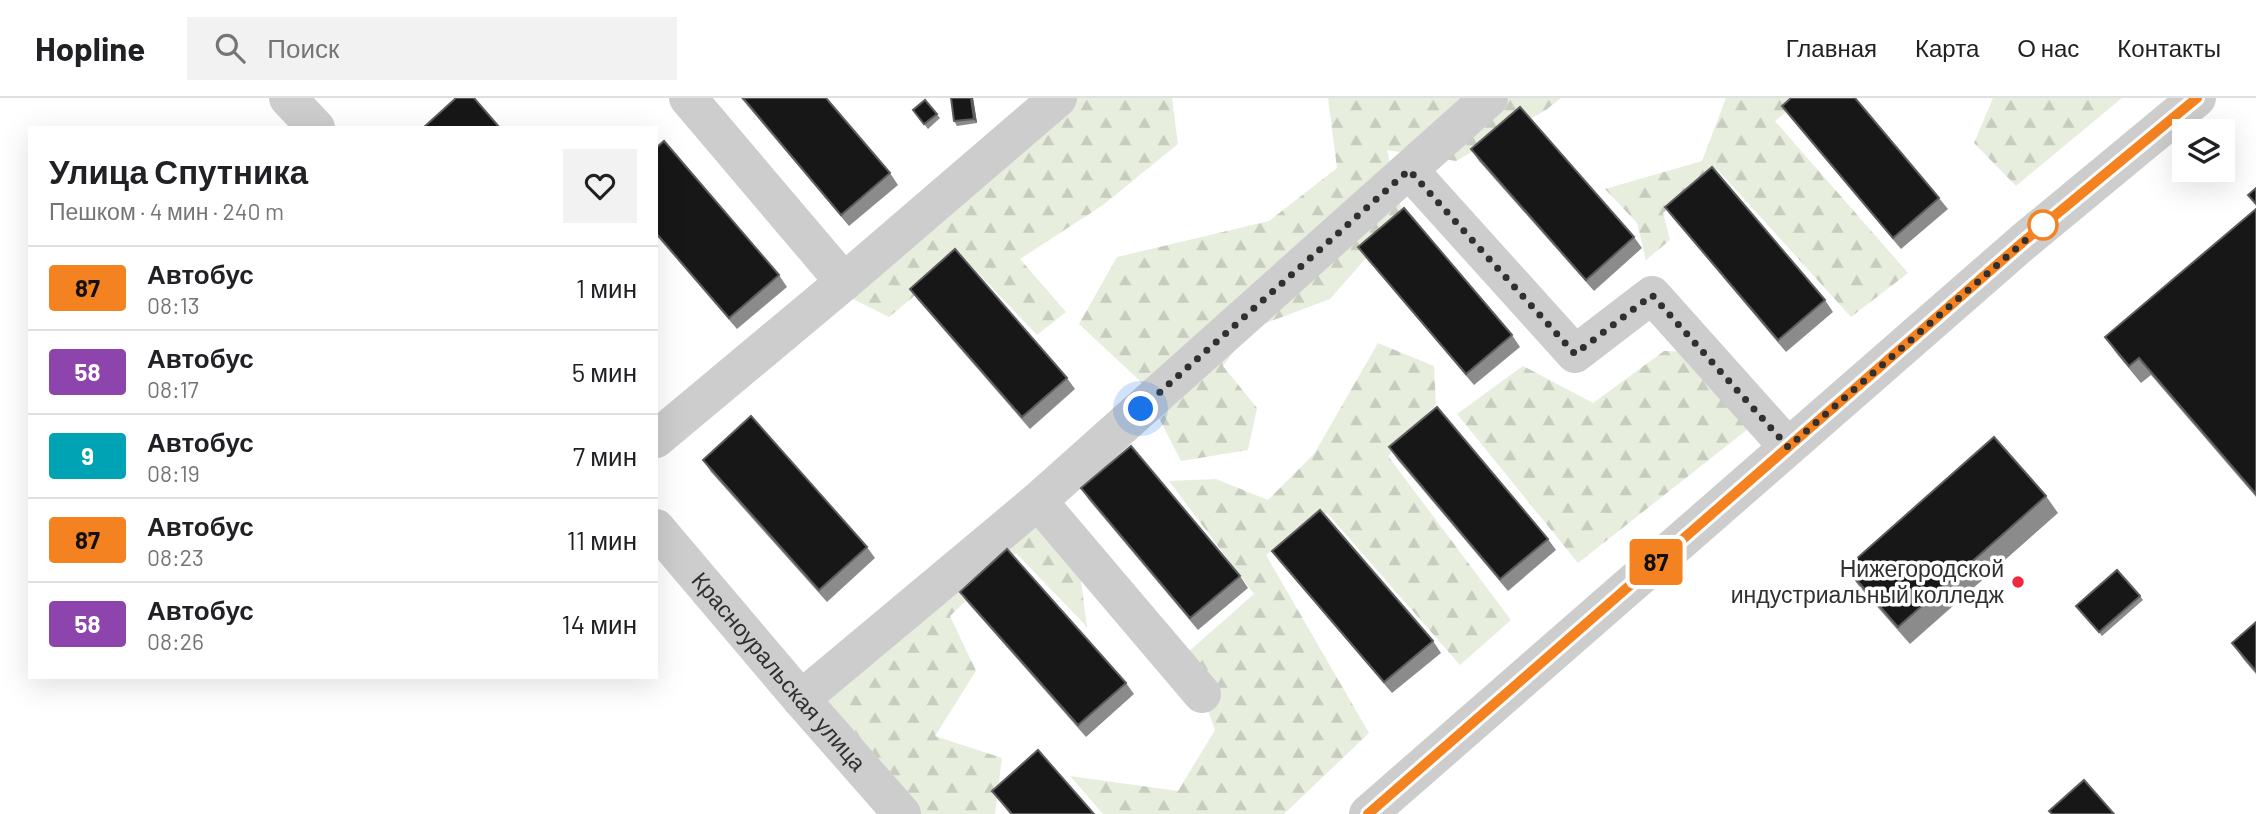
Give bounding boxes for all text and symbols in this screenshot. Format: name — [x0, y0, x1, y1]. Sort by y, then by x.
search box — [187, 17, 677, 80]
text: Hopline — [35, 28, 145, 68]
icon: search — [211, 29, 249, 67]
text: Поиск — [267, 32, 339, 63]
text: Главная — [1786, 33, 1877, 62]
text: Карта — [1915, 33, 1979, 62]
text: О нас — [2017, 33, 2079, 62]
text: Контакты — [2117, 33, 2221, 62]
map controls — [2172, 119, 2235, 182]
button: layers — [2172, 119, 2235, 182]
button: heart — [563, 149, 637, 223]
text: Улица Спутника — [49, 151, 308, 191]
text: Пешком · 4 мин · 240 m — [49, 197, 284, 225]
unlabelled marker — [2028, 210, 2058, 240]
text: Автобус — [147, 258, 254, 289]
text: 1 мин — [576, 272, 637, 303]
text: 87 — [75, 273, 100, 302]
text: 08:13 — [147, 291, 200, 319]
text: Автобус — [147, 342, 254, 373]
text: 5 мин — [572, 356, 637, 387]
text: 58 — [75, 357, 100, 386]
text: 08:17 — [147, 375, 199, 403]
your location — [1123, 391, 1158, 426]
text: Автобус — [147, 426, 254, 457]
text: 7 мин — [573, 440, 637, 471]
text: 9 — [81, 441, 94, 470]
text: 08:19 — [147, 459, 200, 487]
text: Автобус — [147, 510, 254, 541]
text: 11 мин — [567, 524, 637, 555]
text: 87 — [75, 525, 100, 554]
line badge: 87 — [1624, 539, 1688, 585]
text: 08:23 — [147, 543, 204, 571]
text: 87 — [1644, 547, 1668, 576]
place label: Нижегородской индустриальный колледж — [1731, 554, 2005, 608]
street label: Красноуральская улица — [686, 566, 873, 776]
marker: Нижегородской индустриальный колледж — [2010, 574, 2026, 590]
text: Автобус — [147, 594, 254, 625]
text: 14 мин — [562, 608, 637, 639]
text: 58 — [75, 609, 100, 638]
text: 08:26 — [147, 627, 204, 655]

